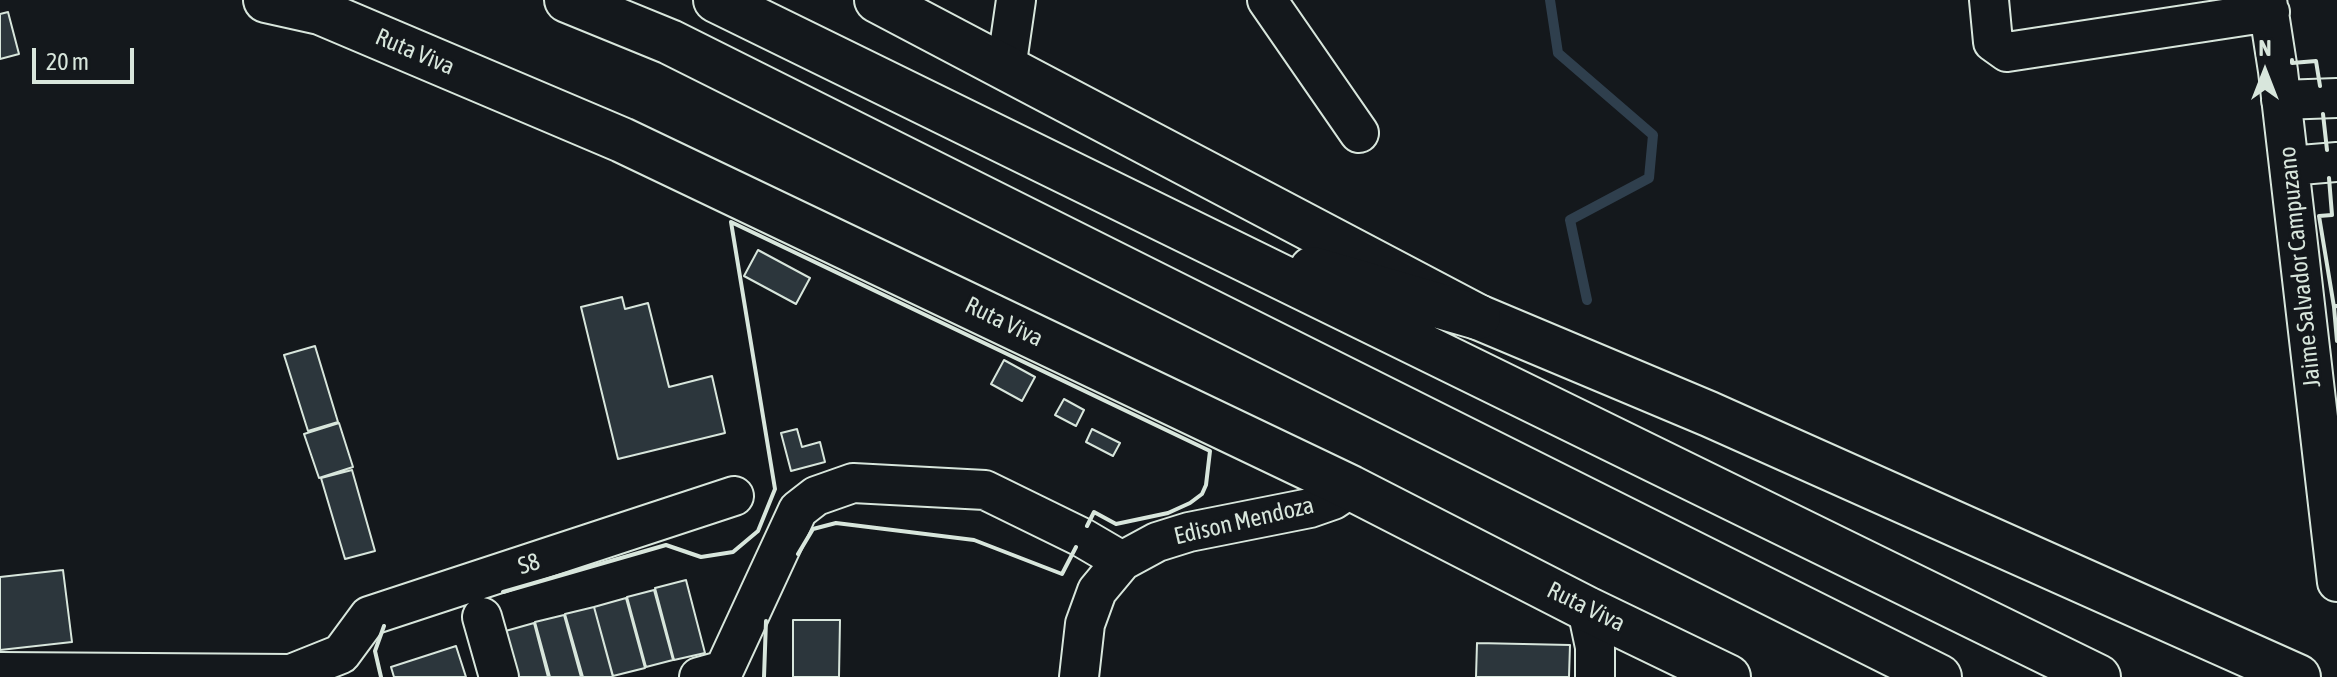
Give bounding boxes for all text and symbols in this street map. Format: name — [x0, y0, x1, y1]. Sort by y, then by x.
street label: Ruta Viva — [371, 23, 459, 81]
scale bar — [36, 32, 138, 82]
north arrow — [2225, 32, 2305, 112]
text: N — [2259, 35, 2271, 61]
text: 20 m — [46, 48, 89, 75]
street label: Jaime Salvador Campuzano — [2273, 145, 2327, 389]
street label: Ruta Viva — [960, 291, 1048, 353]
street label: Edison Mendoza — [1171, 491, 1317, 551]
street label: S8 — [514, 547, 544, 581]
street label: Ruta Viva — [1542, 576, 1630, 638]

